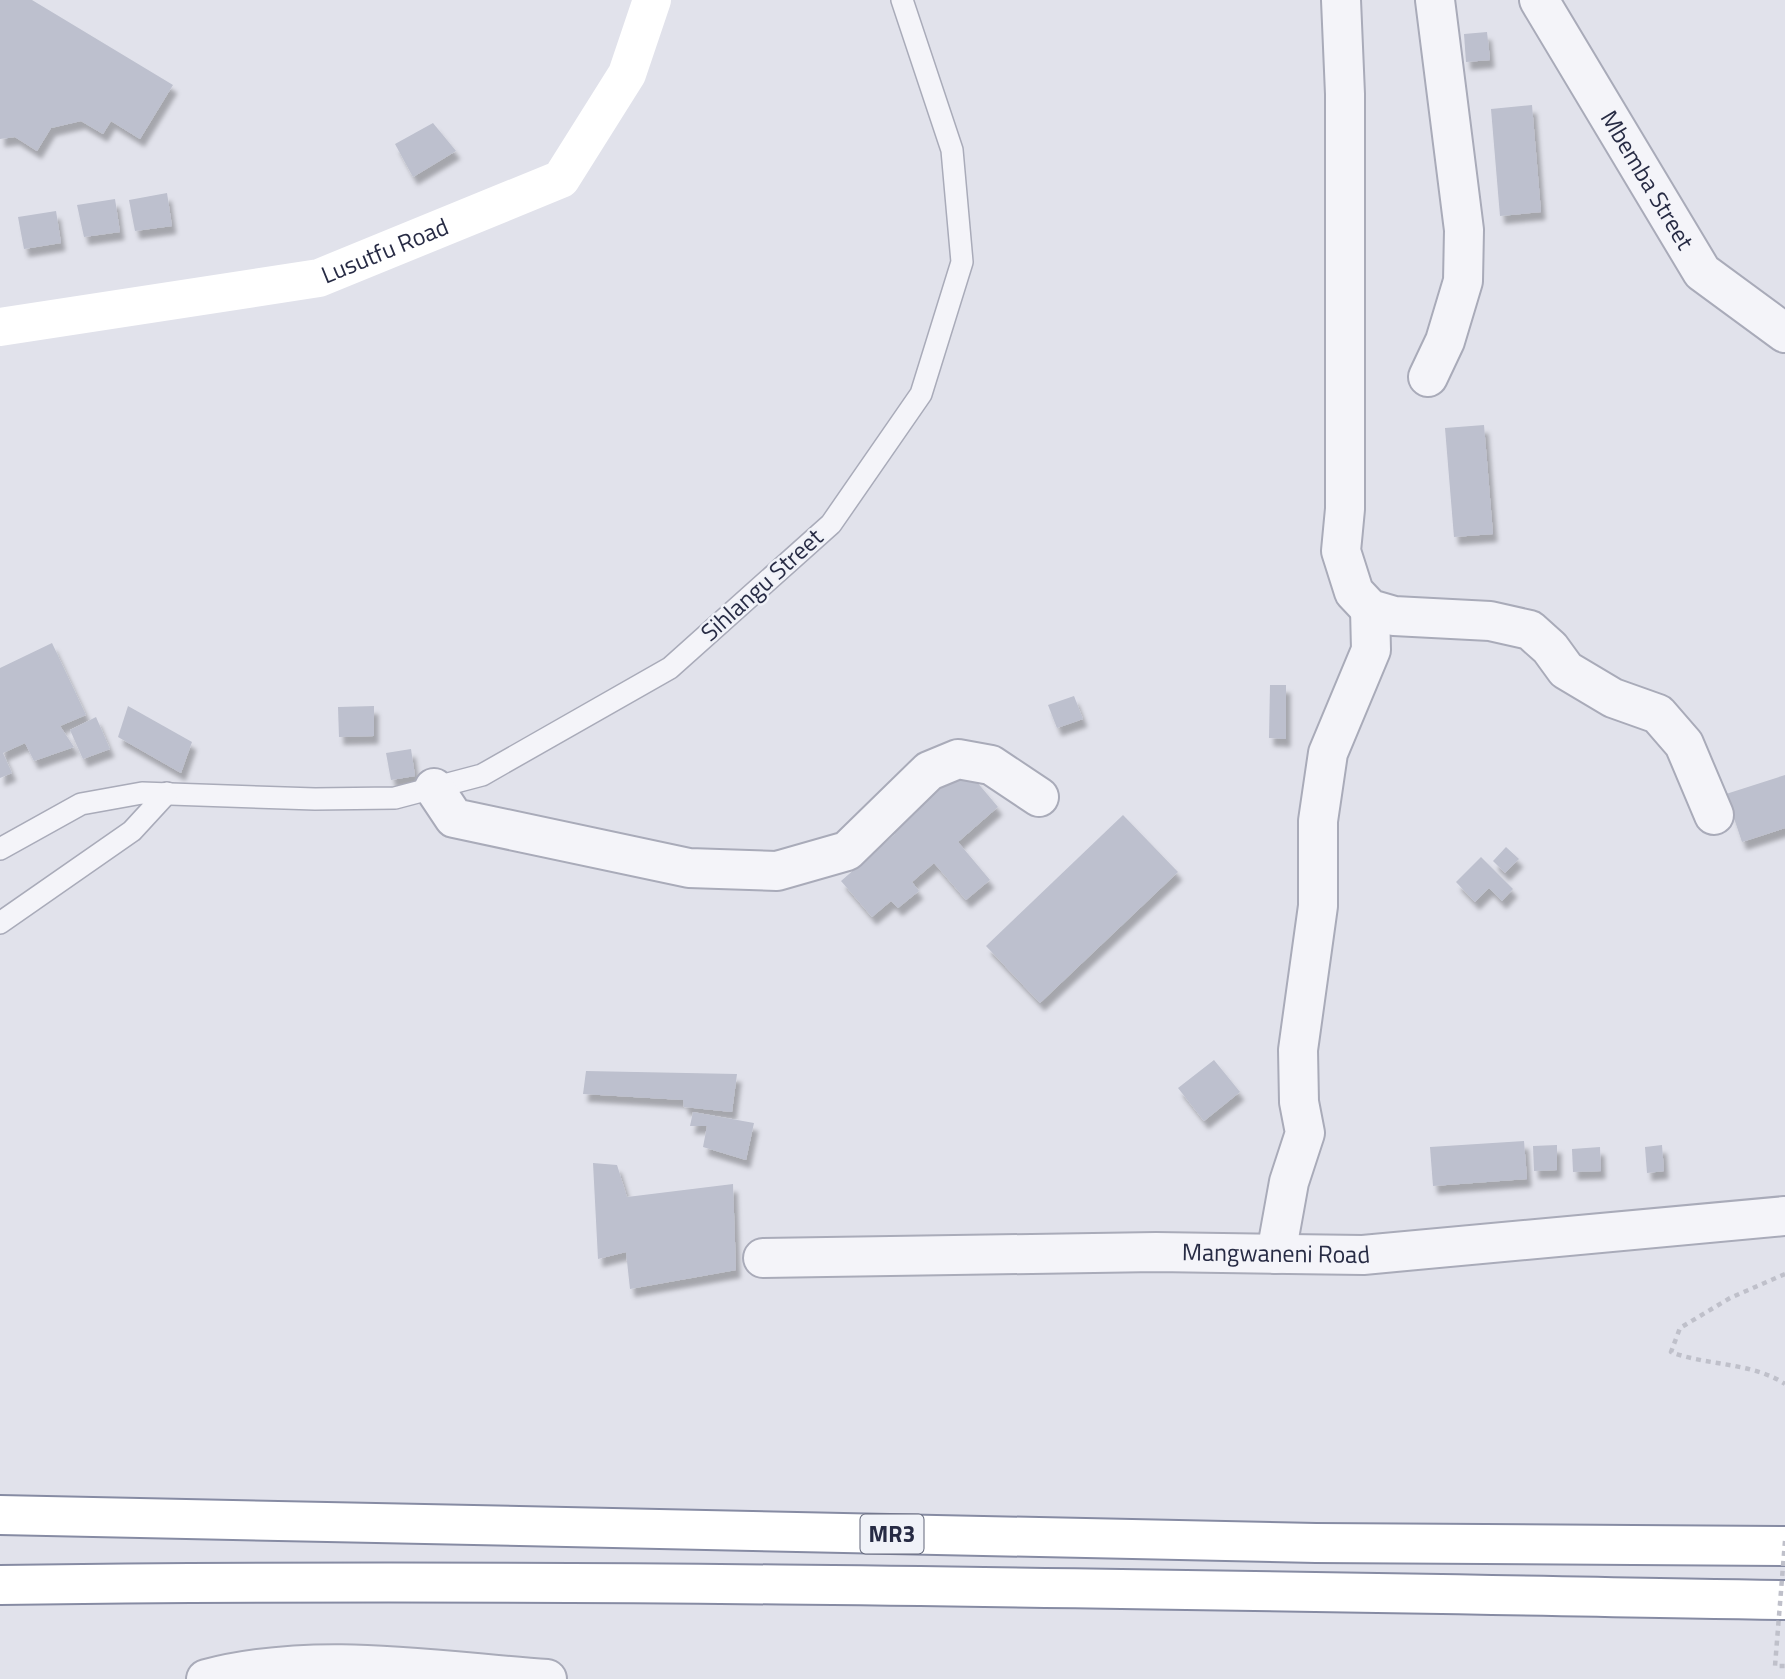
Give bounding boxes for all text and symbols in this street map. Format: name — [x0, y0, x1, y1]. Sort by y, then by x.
street label: Mbemba Street — [1592, 103, 1704, 257]
street label: Lusutfu Road — [316, 208, 454, 292]
street label: Sihlangu Street — [692, 519, 831, 649]
street label: Mangwaneni Road — [1182, 1233, 1372, 1272]
road number: MR3 — [860, 1514, 924, 1554]

